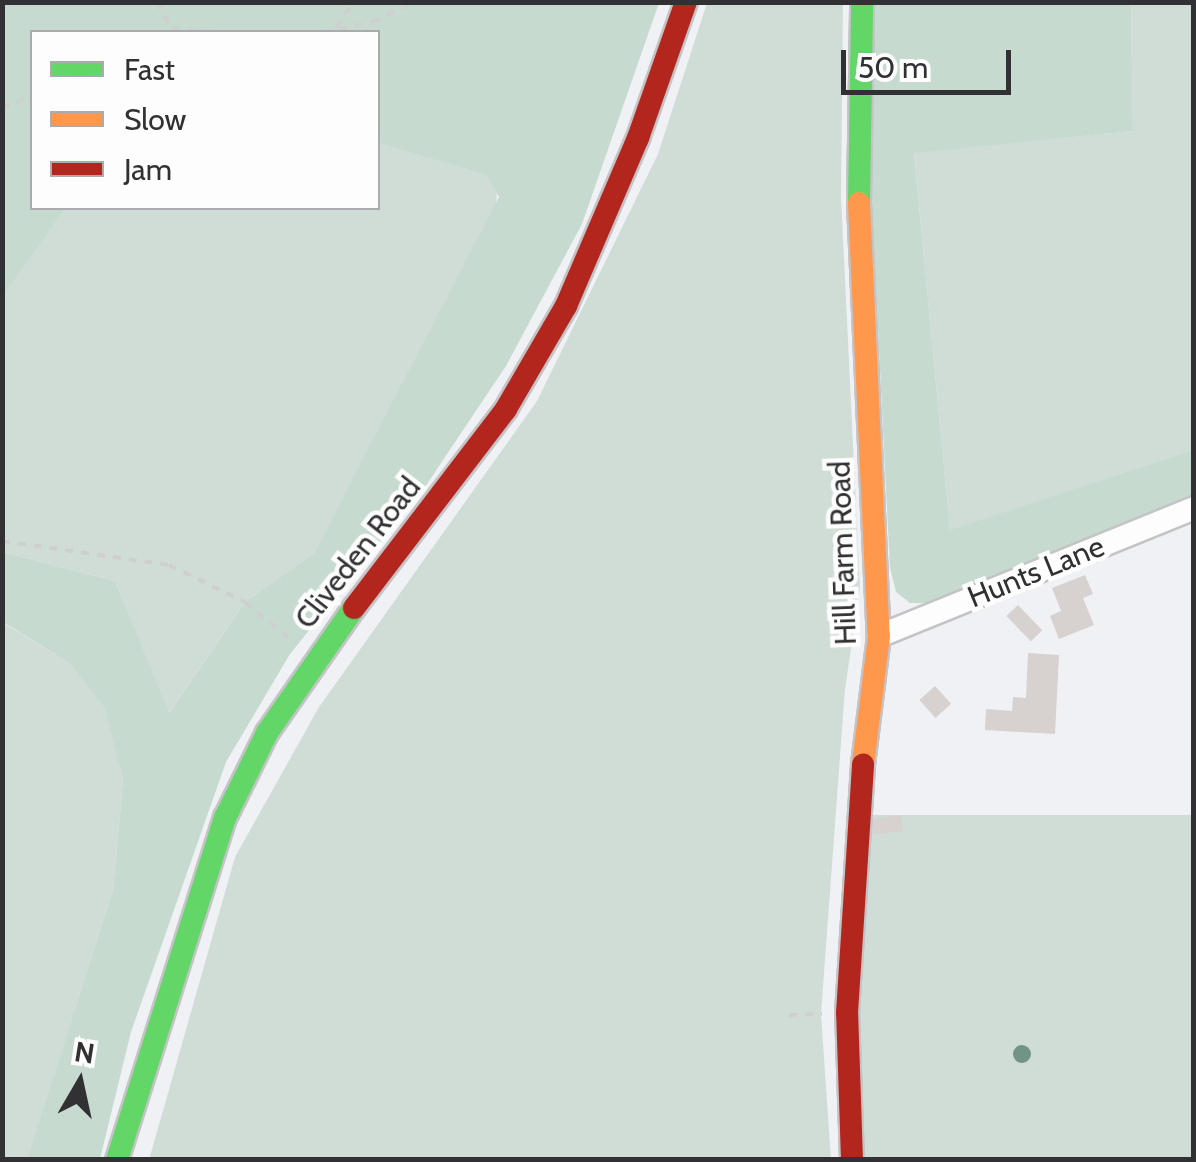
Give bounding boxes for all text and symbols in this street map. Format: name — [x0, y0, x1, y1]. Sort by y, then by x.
legend — [30, 30, 380, 210]
scale bar — [846, 30, 1016, 92]
text: 50 m — [858, 49, 928, 86]
text: Fast — [124, 51, 175, 88]
text: Slow — [124, 101, 186, 138]
text: Jam — [124, 151, 172, 188]
street label: Hill Farm Road — [822, 460, 864, 646]
street label: Cliveden Road — [288, 470, 428, 636]
street label: Hunts Lane — [963, 528, 1109, 616]
north arrow — [30, 1032, 130, 1132]
text: N — [72, 1034, 97, 1071]

